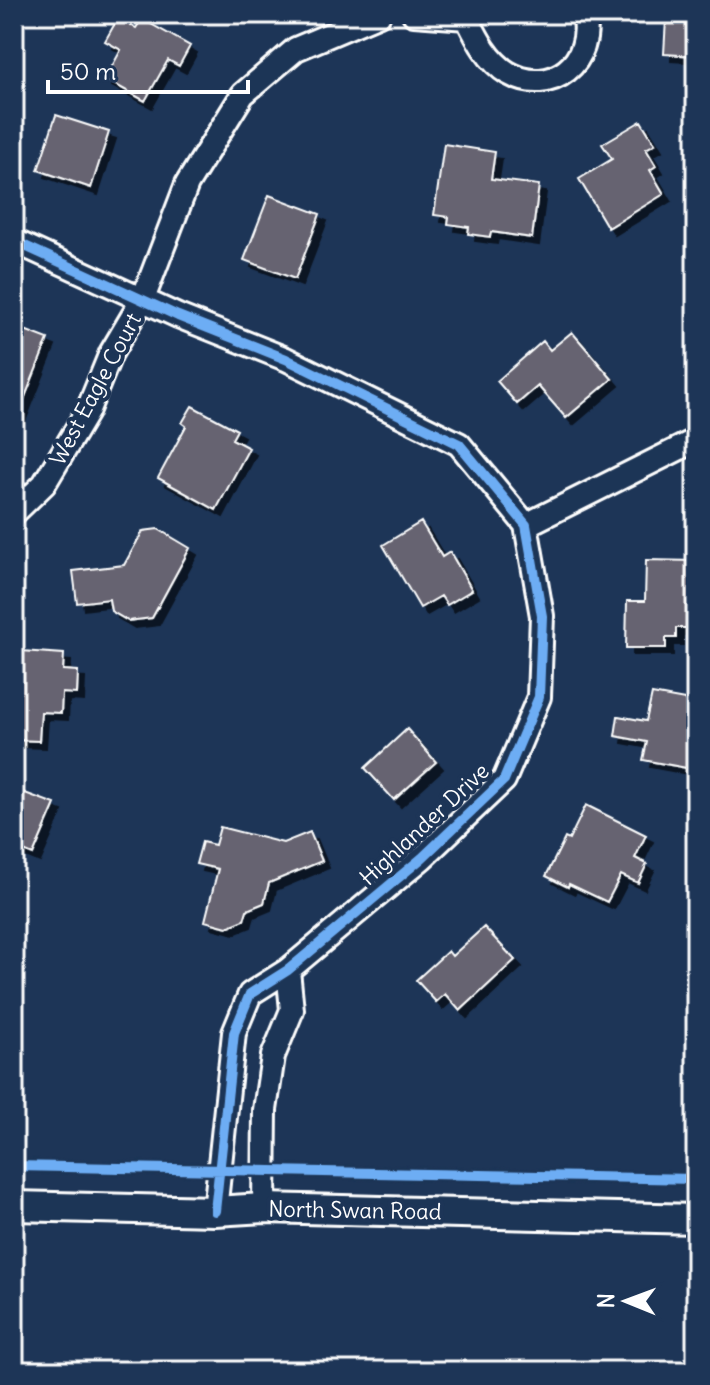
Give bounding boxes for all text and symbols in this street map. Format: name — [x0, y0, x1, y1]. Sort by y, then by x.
scale bar — [48, 44, 248, 94]
text: 50 m — [60, 56, 116, 86]
street label: West Eagle Court — [43, 308, 147, 470]
street label: Highlander Drive — [353, 757, 495, 891]
street label: North Swan Road — [268, 1194, 442, 1226]
north arrow — [586, 1261, 666, 1341]
text: N — [592, 1293, 620, 1308]

